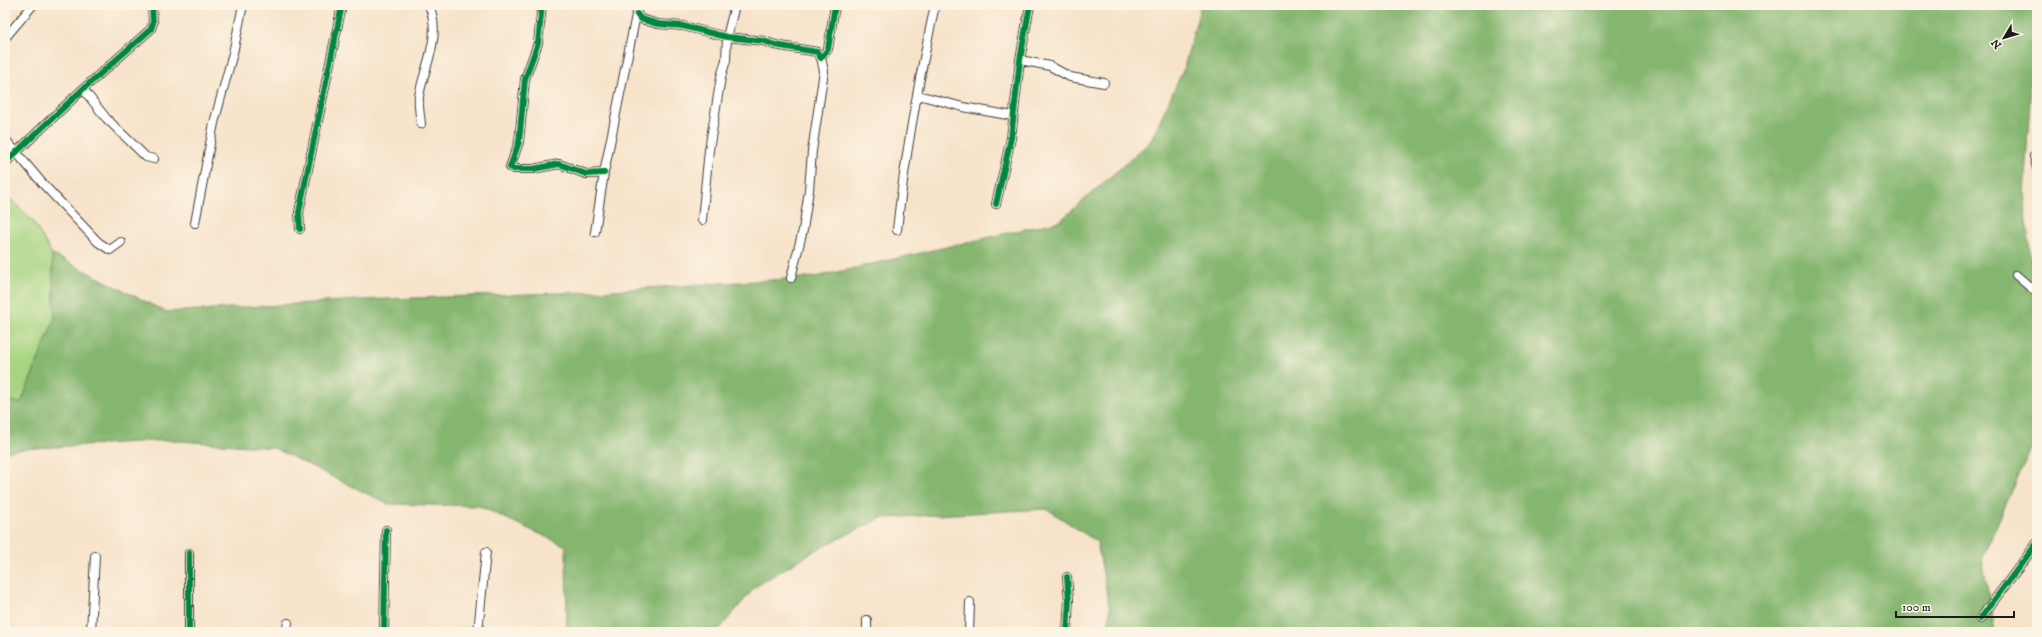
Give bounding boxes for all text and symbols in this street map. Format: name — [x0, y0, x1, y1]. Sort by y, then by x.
north arrow — [1984, 18, 2024, 58]
text: N — [1989, 36, 2005, 51]
scale bar — [1896, 593, 2014, 619]
text: 100 m — [1902, 600, 1931, 615]

